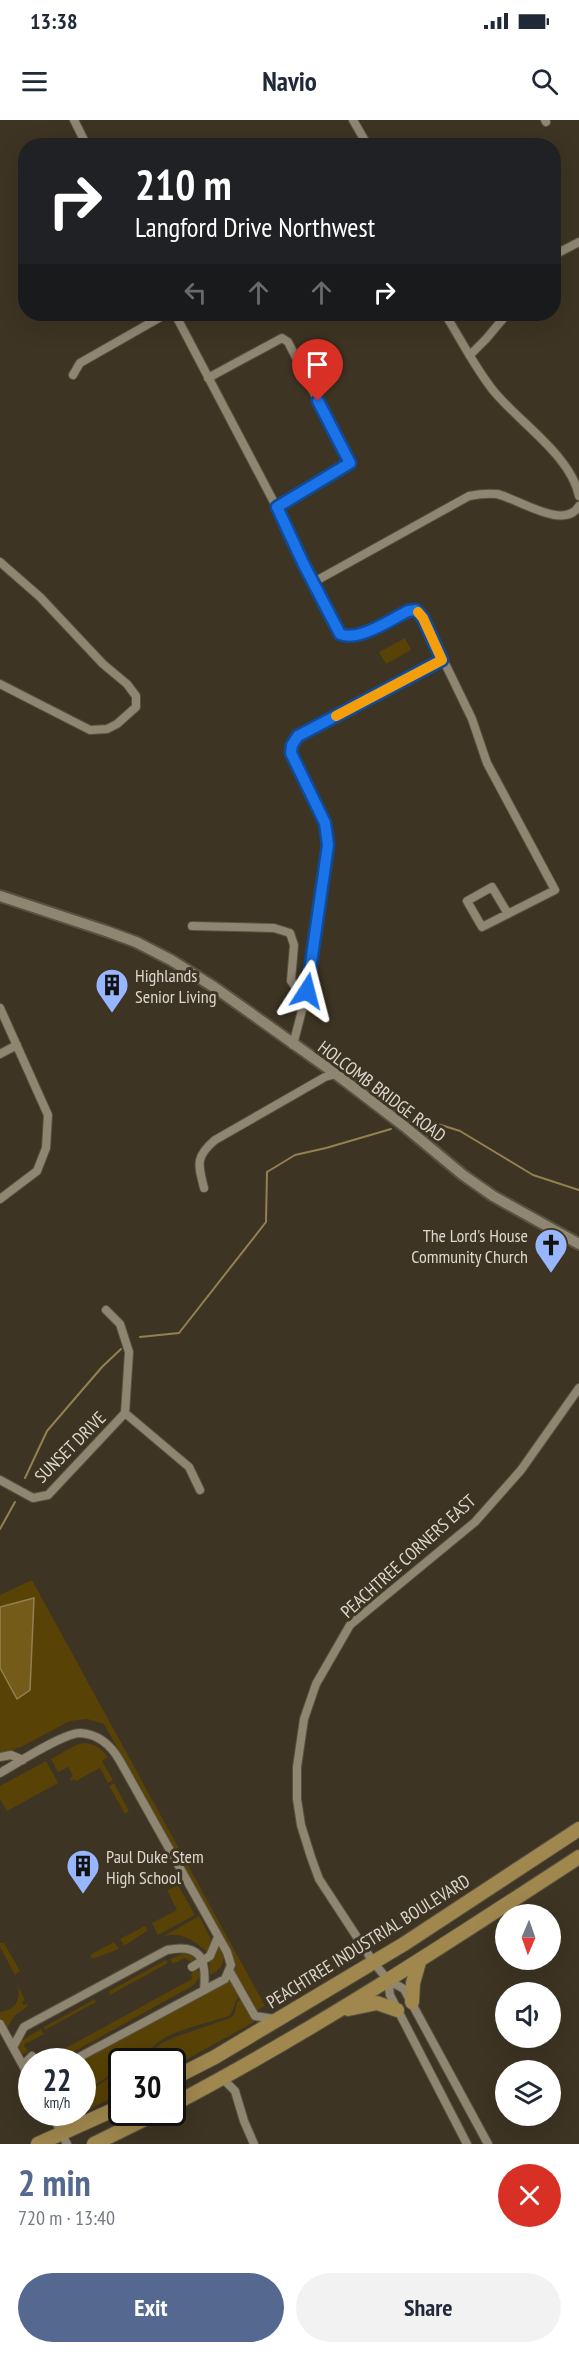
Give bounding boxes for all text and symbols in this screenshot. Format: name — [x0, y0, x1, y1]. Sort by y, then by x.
text: 13:38 — [30, 7, 78, 35]
text: Navio — [262, 64, 317, 98]
icon: menu — [18, 65, 51, 98]
icon: search — [528, 65, 561, 98]
text: 210 m — [135, 157, 232, 212]
icon: right — [36, 162, 114, 240]
text: Langford Drive Northwest — [135, 210, 375, 244]
icon: left — [179, 276, 212, 309]
icon: ahead — [242, 276, 275, 309]
icon: ahead — [305, 276, 338, 309]
icon: right — [368, 276, 401, 309]
pin — [292, 339, 343, 401]
icon: arrive — [301, 348, 334, 381]
position arrow — [275, 959, 339, 1023]
place label: Highlands Senior Living — [135, 964, 216, 1008]
building icon: Highlands Senior Living — [94, 967, 130, 1014]
street label: HOLCOMB BRIDGE ROAD — [313, 1035, 451, 1147]
place label: The Lord's House Community Church — [411, 1224, 528, 1268]
church icon: The Lord's House Community Church — [533, 1227, 569, 1274]
street label: SUNSET DRIVE — [29, 1406, 111, 1488]
street label: PEACHTREE CORNERS EAST — [336, 1489, 480, 1623]
place label: Paul Duke Stem High School — [106, 1845, 204, 1889]
building icon: Paul Duke Stem High School — [65, 1848, 101, 1895]
street label: PEACHTREE INDUSTRIAL BOULEVARD — [262, 1869, 474, 2013]
north arrow — [495, 1904, 561, 1970]
map controls — [495, 1904, 561, 2126]
button: sound — [495, 1982, 561, 2048]
speed limit sign: 30 — [108, 2048, 186, 2126]
text: 22 — [43, 2060, 71, 2099]
button: layers — [495, 2060, 561, 2126]
text: km/h — [44, 2093, 70, 2112]
text: 2 min — [18, 2159, 91, 2206]
button: close — [498, 2164, 561, 2227]
text: 720 m · 13:40 — [18, 2205, 115, 2231]
button: Exit — [18, 2273, 284, 2342]
button: Share — [296, 2273, 561, 2342]

